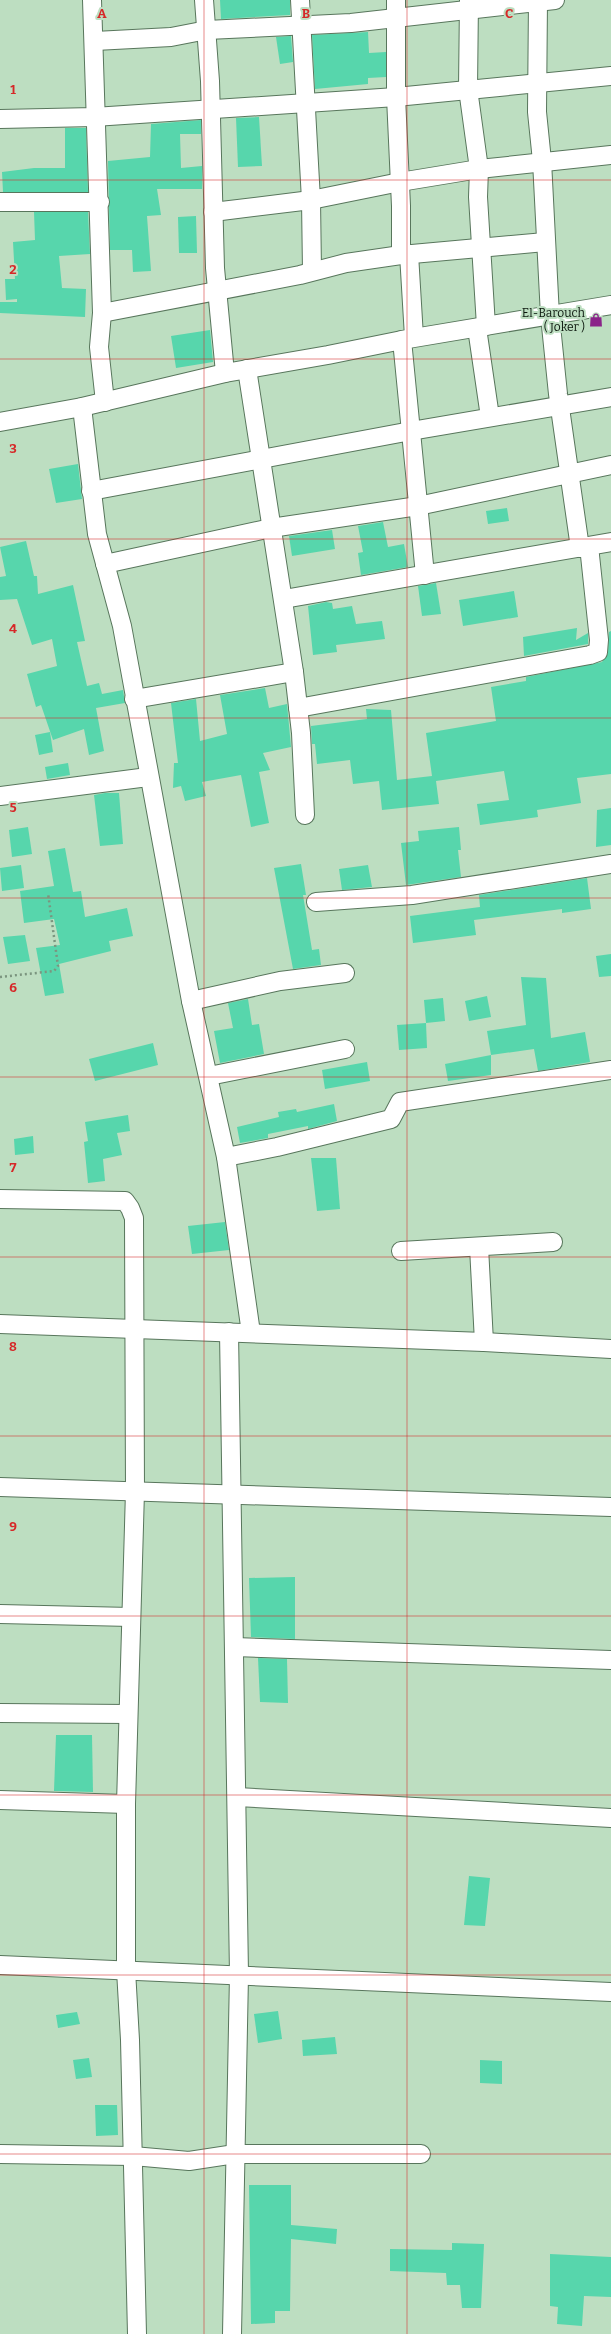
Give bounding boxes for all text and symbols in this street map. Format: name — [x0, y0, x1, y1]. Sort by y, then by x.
text: A — [97, 6, 107, 21]
text: B — [302, 6, 310, 21]
text: C — [505, 6, 513, 21]
text: 1 — [10, 82, 16, 97]
text: 2 — [9, 262, 17, 277]
place label: El-Barouch ( Joker ) — [522, 306, 586, 334]
shop icon: El-Barouch ( Joker ) — [588, 312, 604, 328]
text: 3 — [9, 441, 17, 456]
text: 4 — [9, 621, 17, 636]
text: 5 — [9, 800, 17, 815]
text: 6 — [9, 980, 17, 995]
text: 7 — [10, 1160, 17, 1175]
text: 8 — [9, 1339, 17, 1354]
text: 9 — [9, 1519, 17, 1534]

